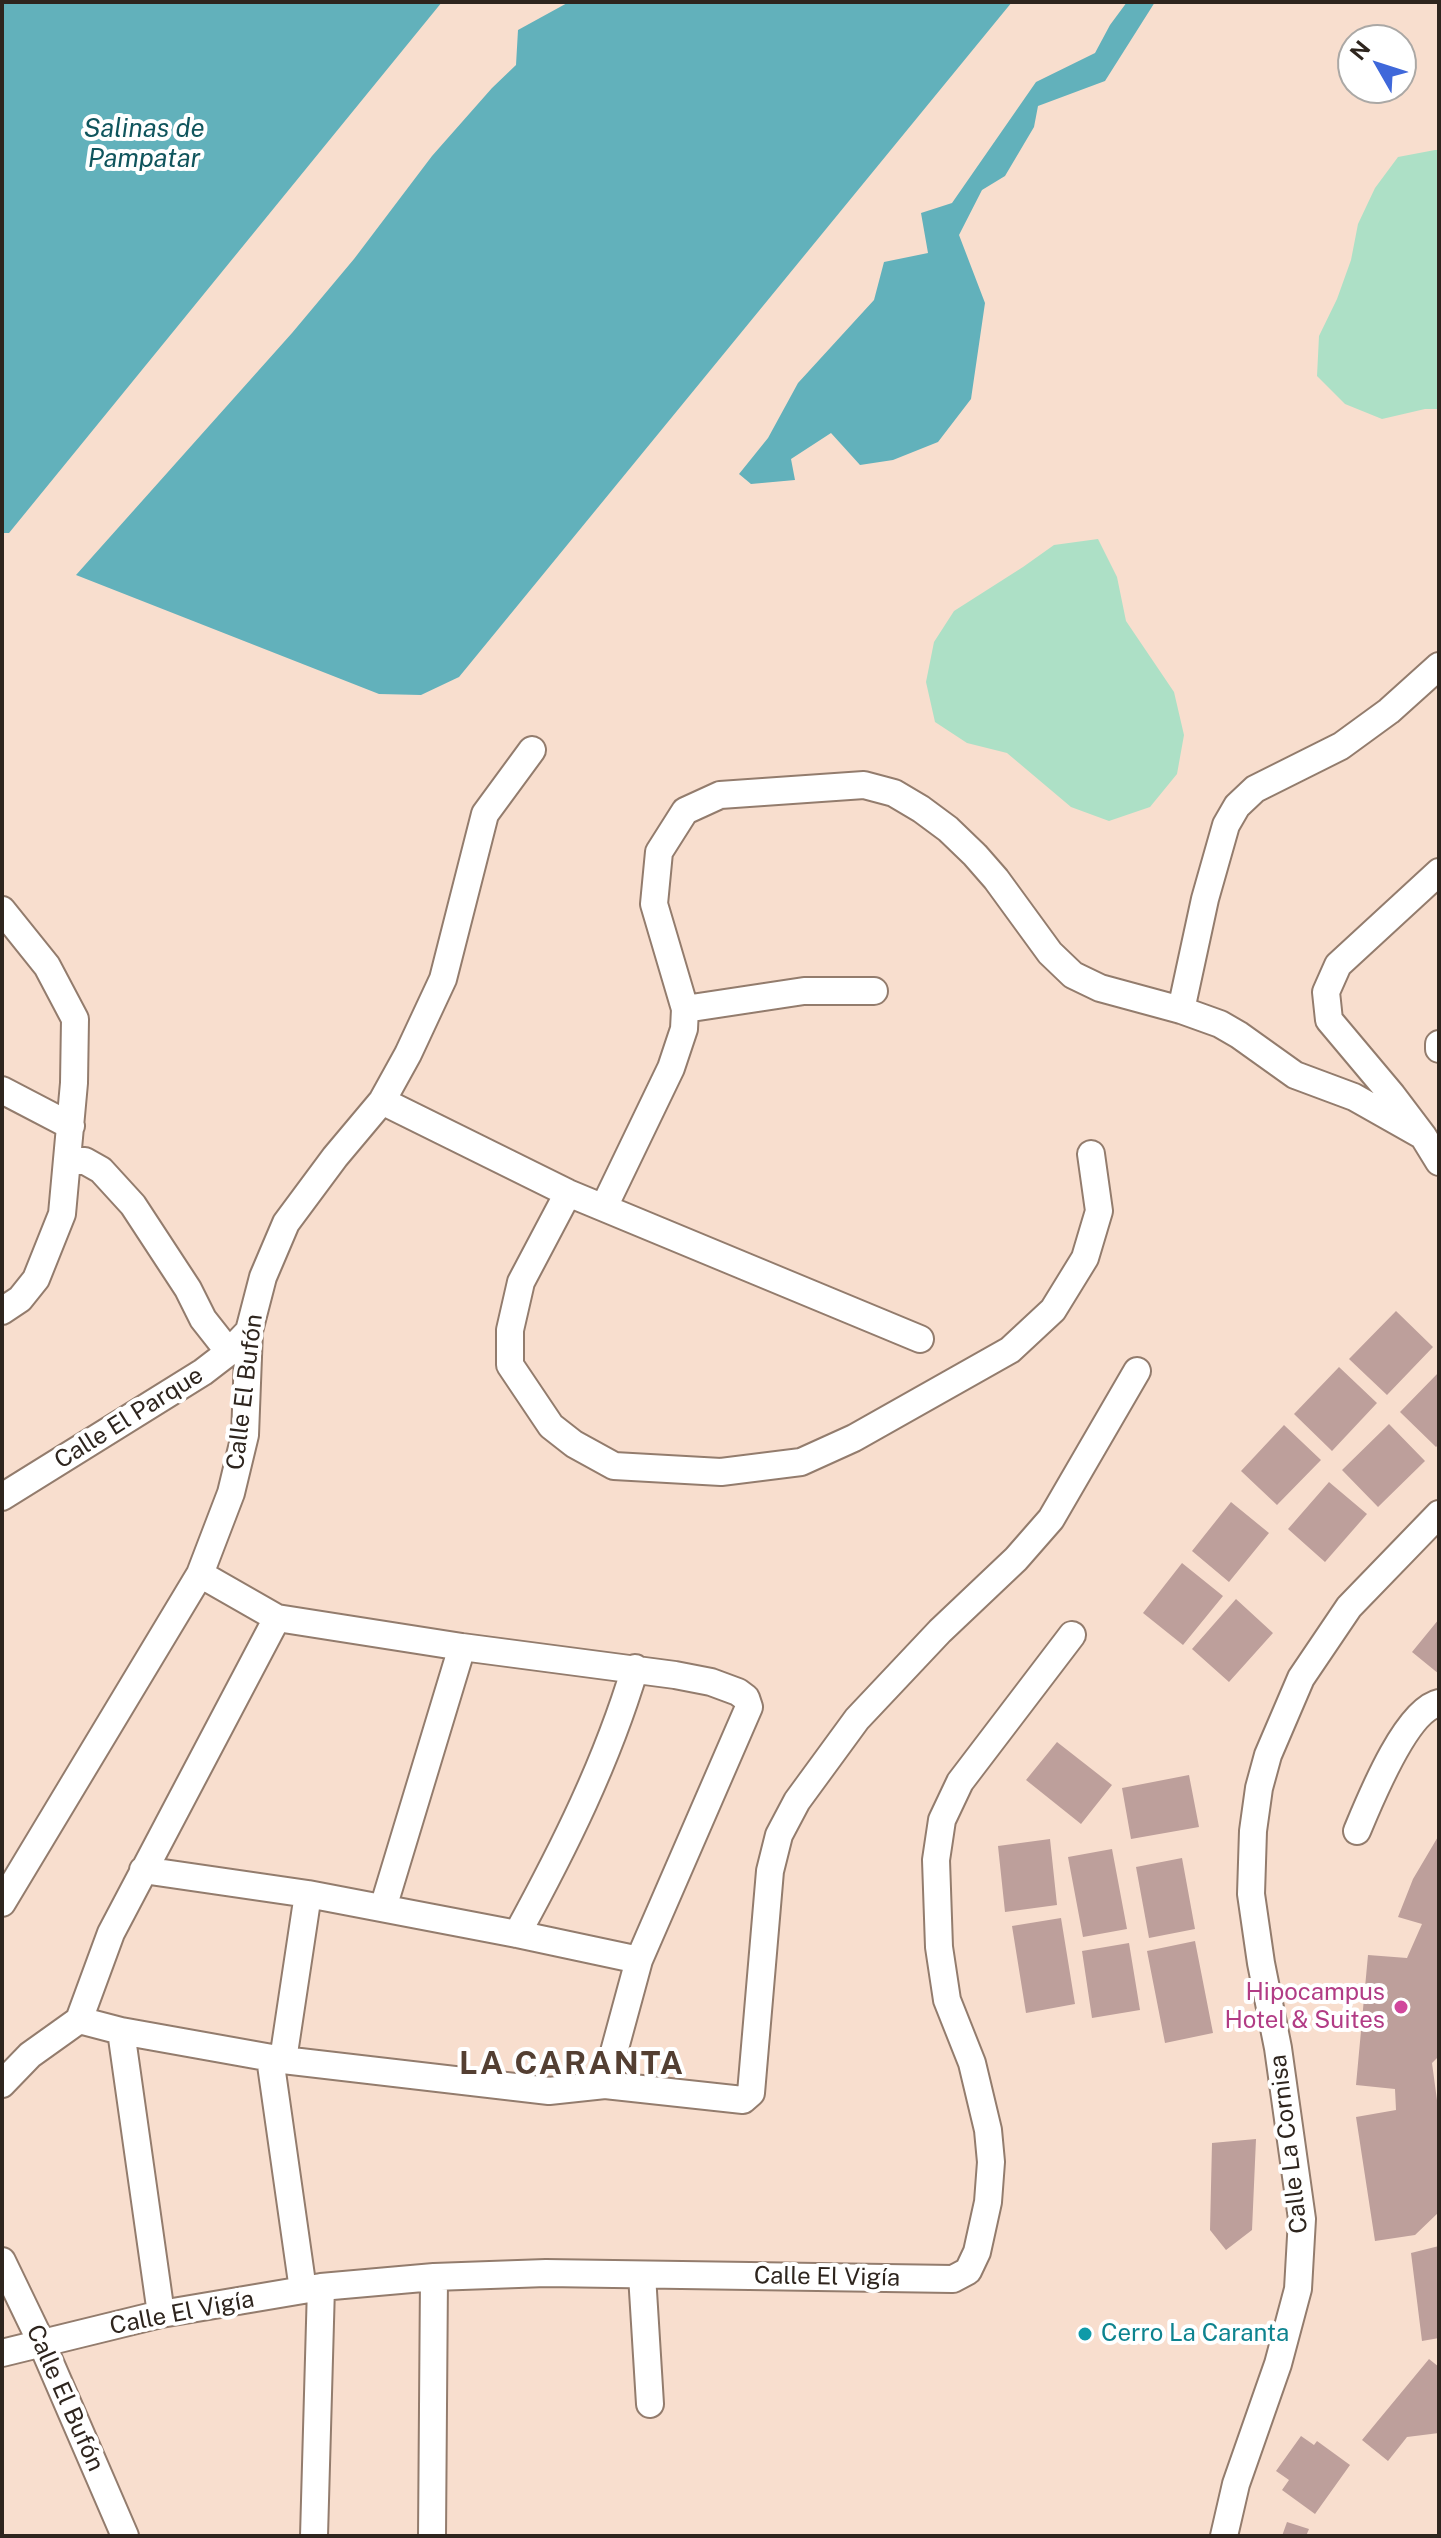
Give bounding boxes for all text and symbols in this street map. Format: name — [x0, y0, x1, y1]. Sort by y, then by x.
north arrow — [1337, 24, 1417, 104]
text: N — [1344, 35, 1375, 65]
water label: Salinas de Pampatar — [83, 113, 205, 174]
street label: Calle El Bufón — [221, 1312, 269, 1472]
street label: Calle El Parque — [49, 1361, 209, 1475]
place label: Hipocampus Hotel & Suites — [1224, 1979, 1385, 2035]
marker: Hipocampus Hotel & Suites — [1392, 1998, 1410, 2016]
district label: LA CARANTA — [459, 2045, 685, 2083]
street label: Calle La Cornisa — [1264, 2053, 1314, 2235]
street label: Calle El Vigía — [754, 2261, 900, 2293]
street label: Calle El Vigía — [107, 2285, 257, 2341]
street label: Calle El Bufón — [20, 2320, 110, 2476]
place label: Cerro La Caranta — [1101, 2320, 1289, 2348]
marker: Cerro La Caranta — [1076, 2325, 1094, 2343]

